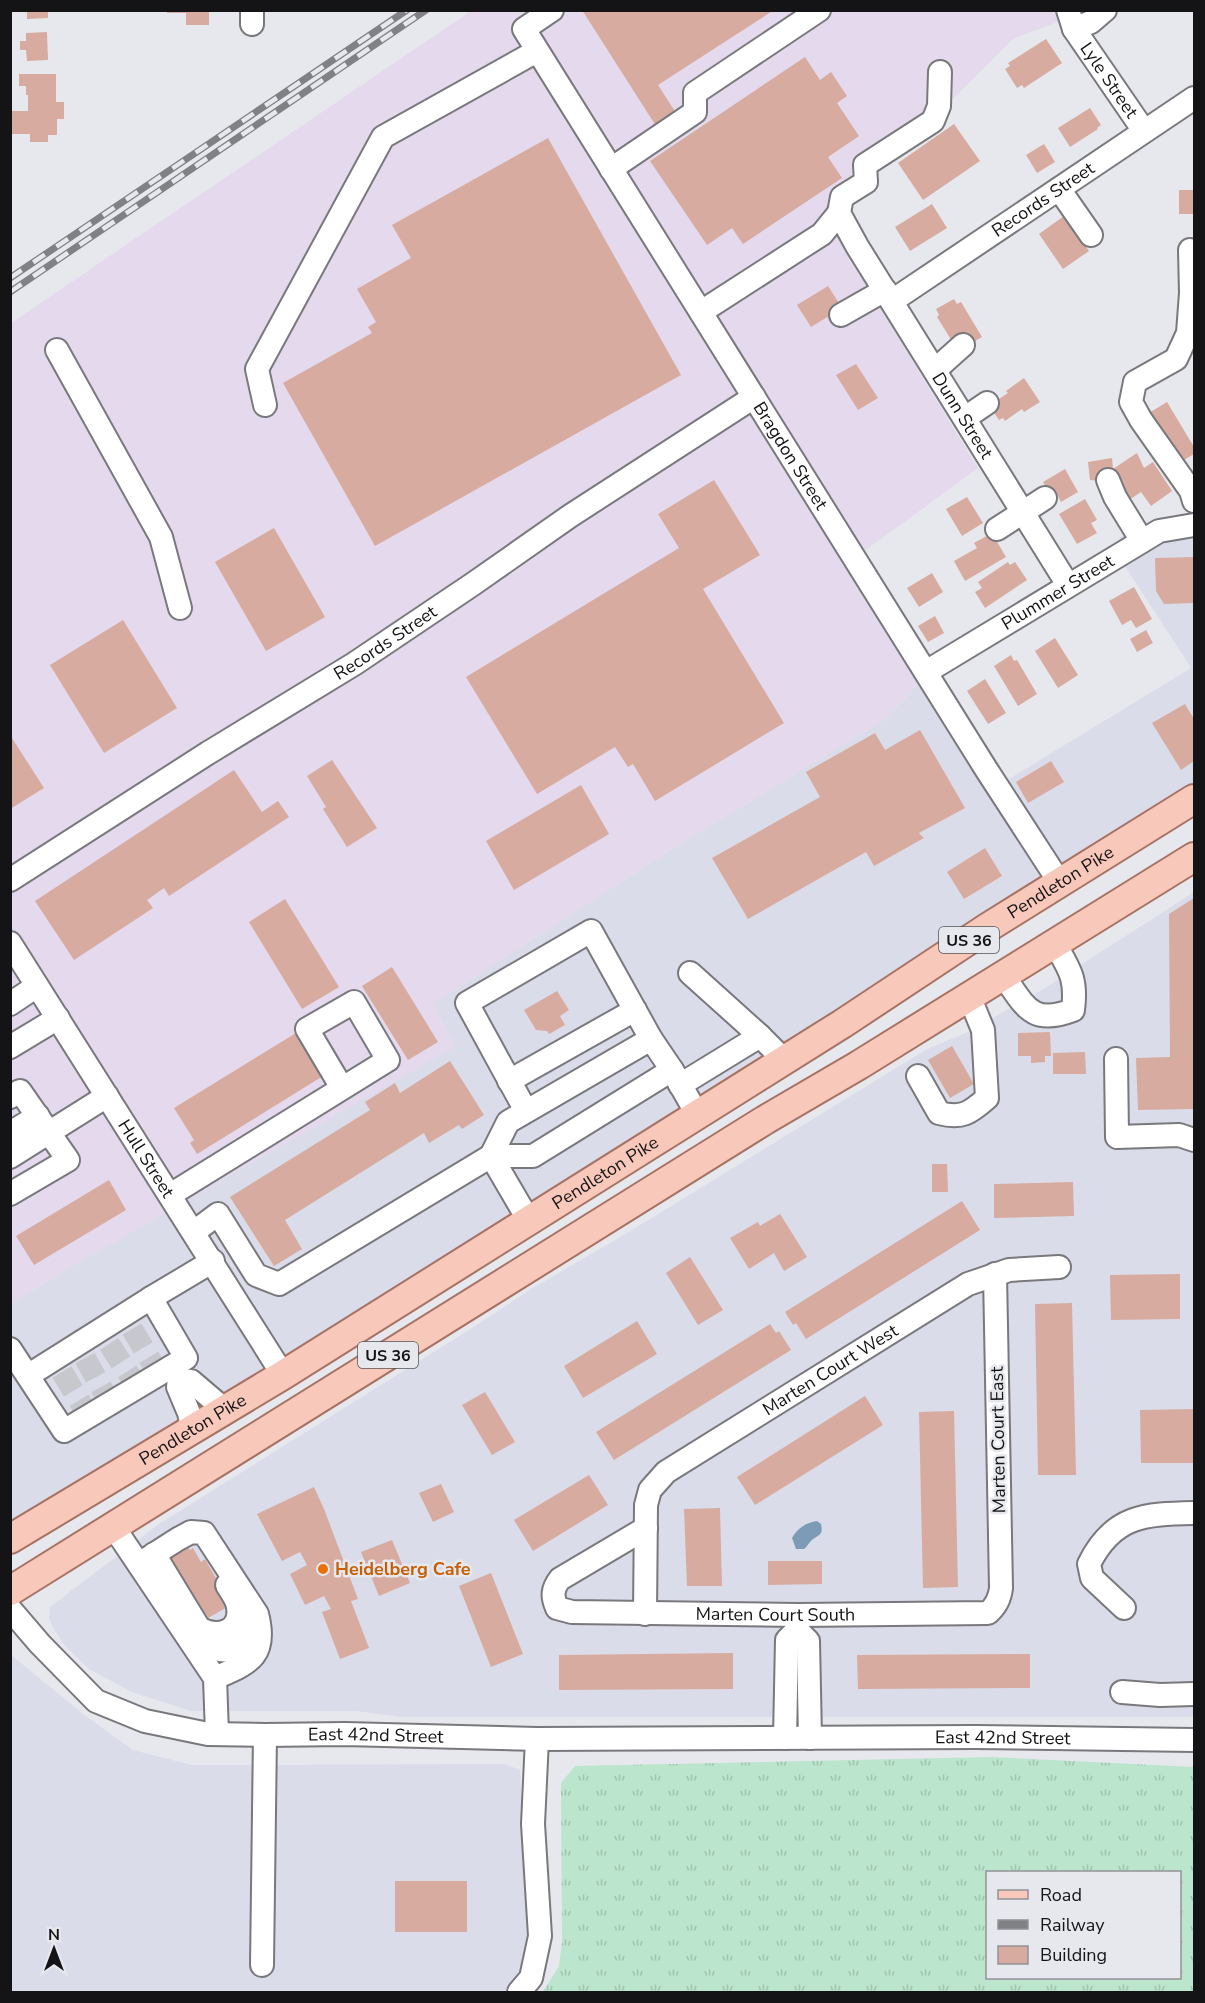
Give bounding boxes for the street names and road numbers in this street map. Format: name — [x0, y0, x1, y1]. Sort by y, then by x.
street label: Lyle Street — [1075, 37, 1144, 123]
street label: Records Street — [987, 156, 1100, 243]
street label: Dunn Street — [926, 368, 999, 464]
street label: Bragdon Street — [748, 397, 834, 515]
street label: Plummer Street — [997, 549, 1119, 636]
street label: Records Street — [329, 599, 442, 686]
street label: Pendleton Pike — [1003, 840, 1118, 924]
road number: US 36 — [939, 927, 999, 953]
street label: Hull Street — [112, 1115, 180, 1203]
street label: Pendleton Pike — [548, 1130, 663, 1215]
street label: Marten Court West — [758, 1318, 903, 1421]
road number: US 36 — [358, 1342, 418, 1368]
street label: Marten Court East — [985, 1366, 1011, 1514]
street label: Pendleton Pike — [134, 1388, 251, 1471]
street label: Marten Court South — [695, 1602, 855, 1627]
street label: East 42nd Street — [308, 1722, 445, 1749]
street label: East 42nd Street — [935, 1725, 1071, 1750]

